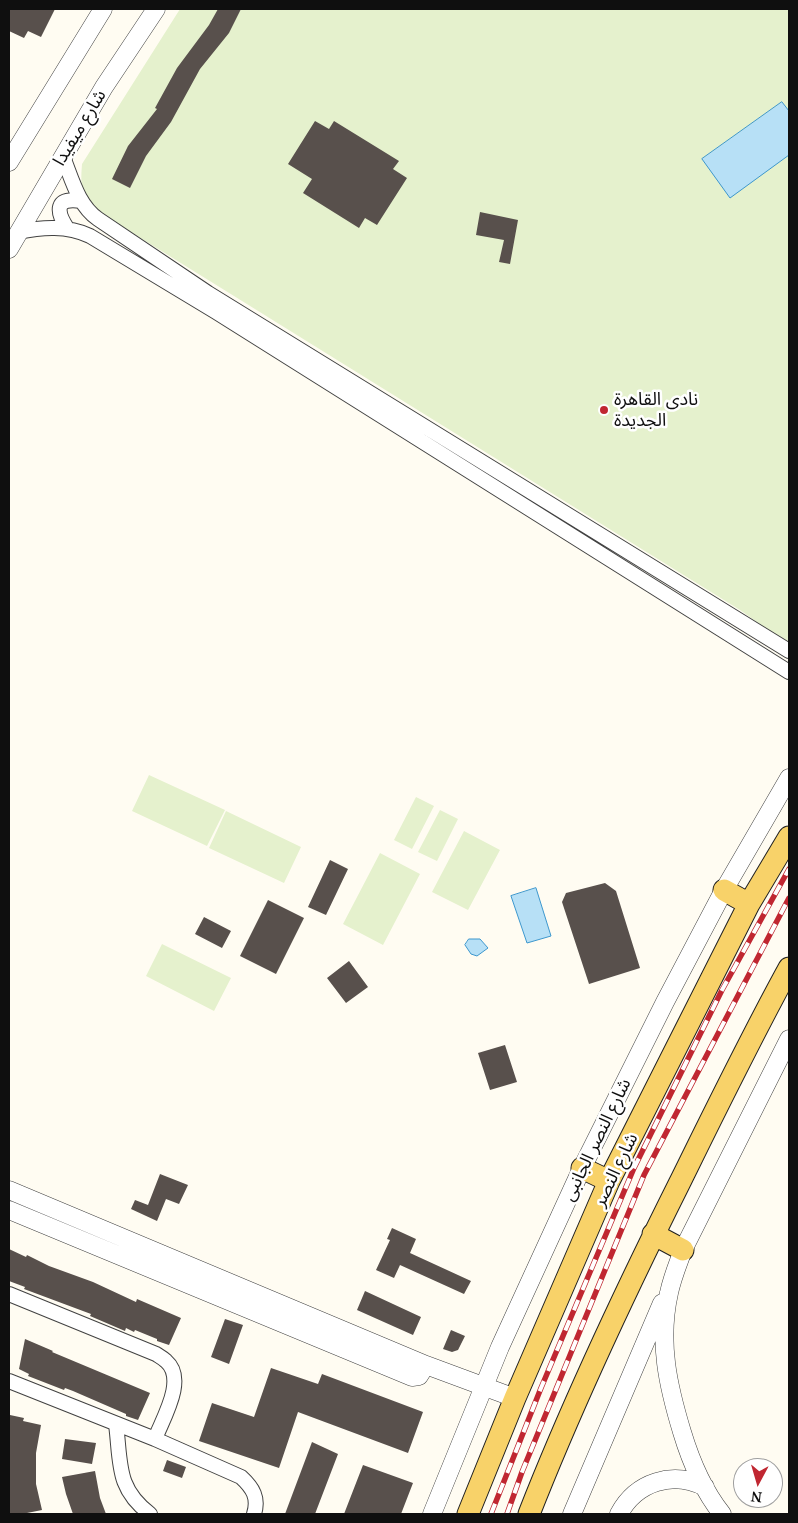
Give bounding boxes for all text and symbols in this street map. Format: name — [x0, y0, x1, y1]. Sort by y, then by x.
street label: شارع ميفيدا — [49, 86, 111, 170]
place label: نادى القاهرة الجديدة — [614, 389, 698, 432]
marker: نادى القاهرة الجديدة — [598, 404, 610, 416]
street label: شارع النصر الجانبى — [558, 1075, 636, 1205]
street label: شارع النصر — [589, 1130, 643, 1210]
north arrow — [733, 1458, 783, 1508]
text: N — [750, 1487, 763, 1507]

